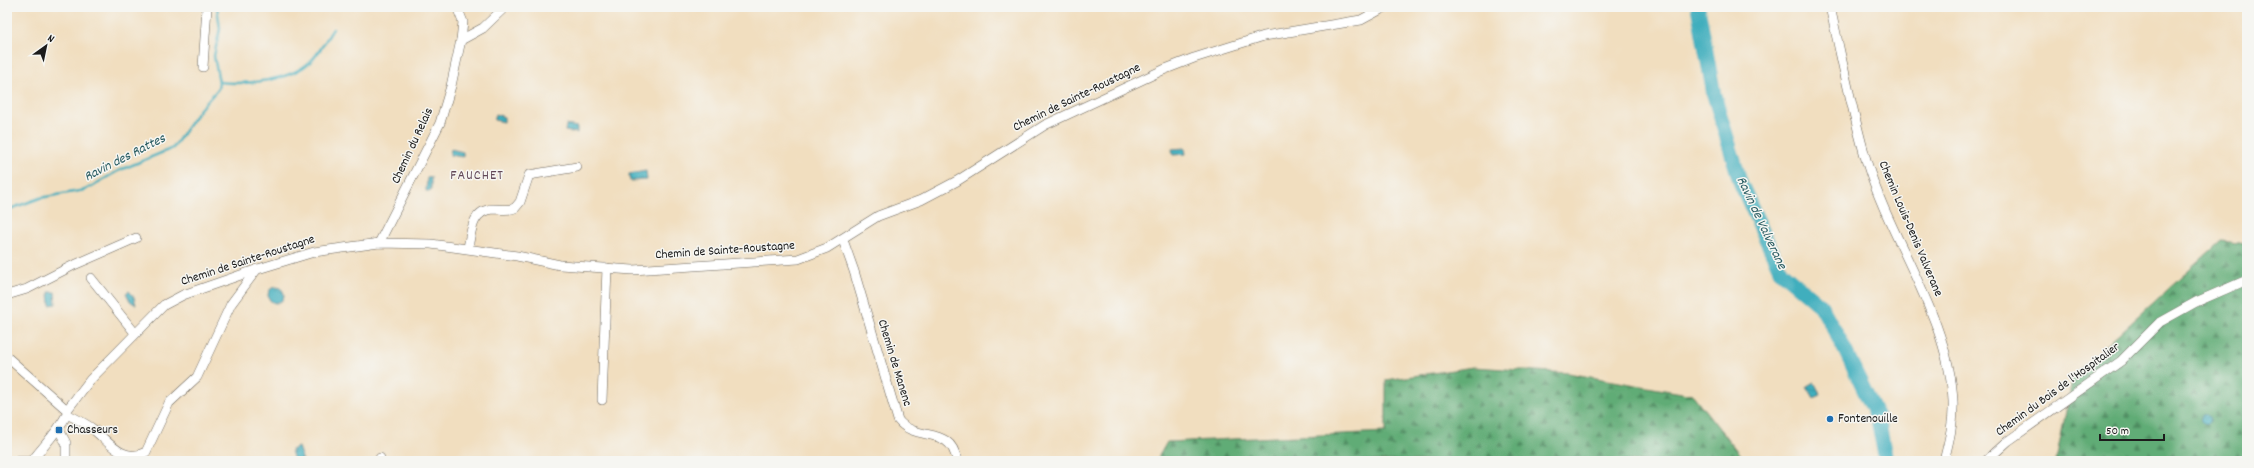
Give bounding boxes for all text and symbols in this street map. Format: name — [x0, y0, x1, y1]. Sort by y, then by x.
north arrow — [26, 26, 66, 66]
text: N — [44, 31, 57, 48]
street label: Chemin de Sainte-Roustagne — [1010, 59, 1144, 137]
street label: Chemin du Relais — [387, 105, 439, 187]
water label: Ravin des Rattes — [81, 128, 170, 187]
street label: Chemin Louis-Denis Valverane — [1873, 158, 1947, 300]
district label: FAUCHET — [450, 166, 504, 186]
water label: Ravin de Valverane — [1731, 173, 1792, 273]
street label: Chemin de Sainte-Roustagne — [179, 230, 318, 292]
street label: Chemin de Sainte-Roustagne — [655, 237, 796, 265]
street label: Chemin de Manenc — [872, 317, 916, 409]
street label: Chemin du Bois de l'Hospitalier — [1992, 338, 2124, 442]
place label: Fontenouille — [1838, 410, 1898, 429]
marker: Fontenouille — [1825, 414, 1835, 424]
scale bar — [2100, 416, 2164, 442]
place label: Chasseurs — [67, 421, 118, 440]
text: 50 m — [2106, 423, 2129, 440]
marker: Chasseurs — [54, 425, 64, 435]

